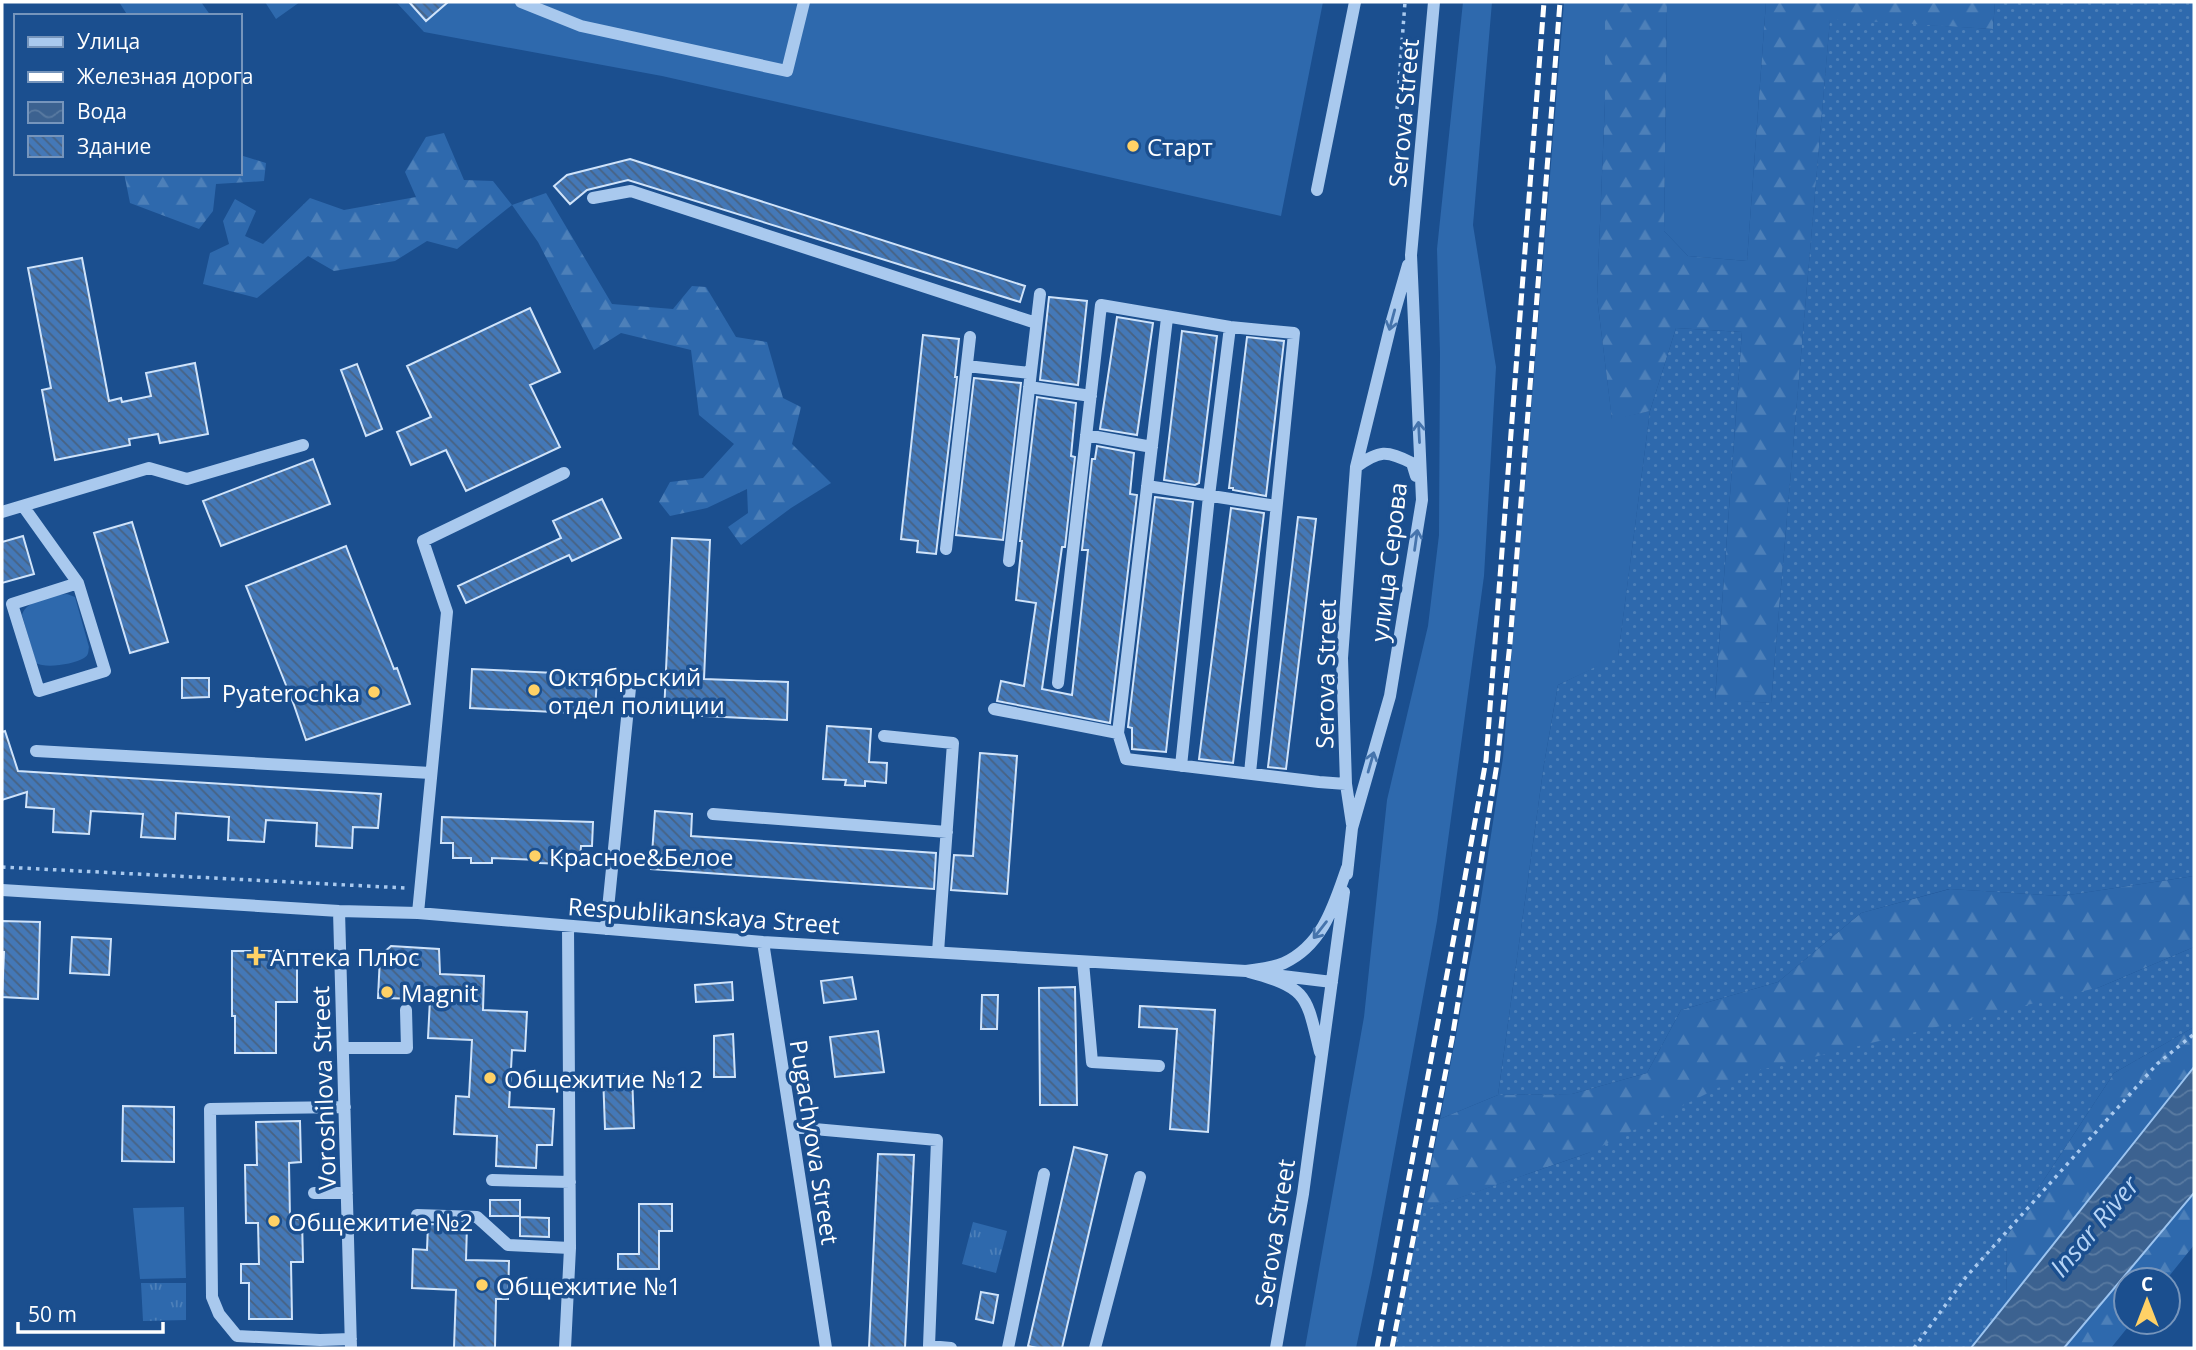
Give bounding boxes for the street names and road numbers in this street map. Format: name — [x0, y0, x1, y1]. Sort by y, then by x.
street label: Serova Street — [1380, 37, 1426, 189]
street label: улица Серова — [1362, 480, 1414, 644]
street label: Serova Street — [1307, 599, 1343, 749]
street label: Respublikanskaya Street — [567, 889, 841, 941]
street label: Voroshilova Street — [303, 985, 343, 1191]
street label: Pugachyova Street — [783, 1037, 847, 1247]
street label: Serova Street — [1246, 1157, 1302, 1309]

